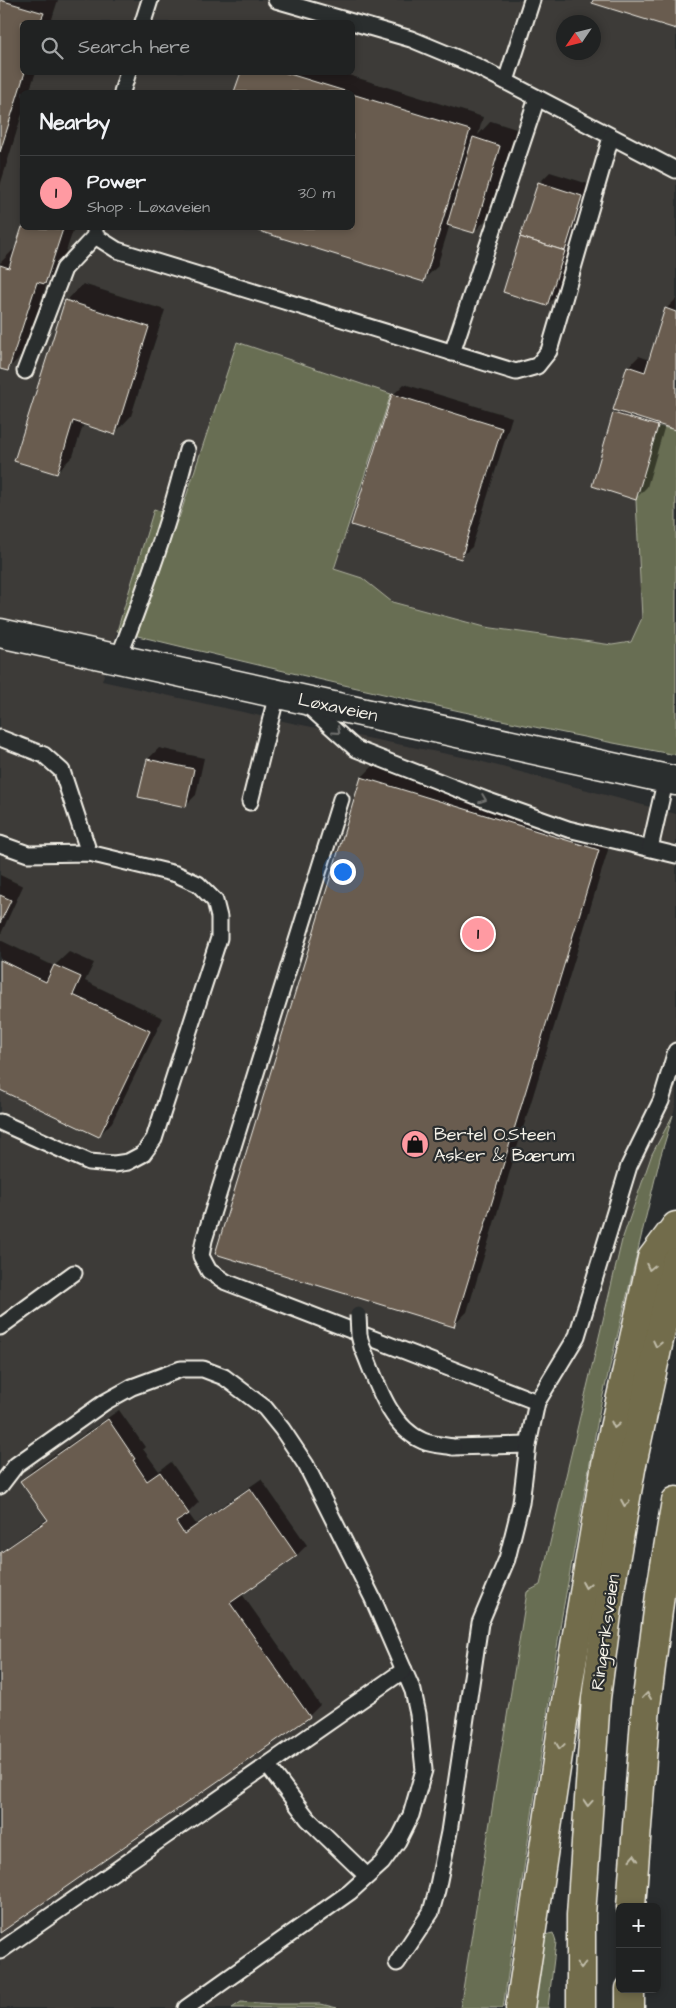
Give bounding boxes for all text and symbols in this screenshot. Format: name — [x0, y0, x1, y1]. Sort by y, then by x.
north arrow — [556, 15, 601, 60]
search box — [20, 20, 355, 75]
icon: search — [38, 34, 66, 62]
text: Search here — [78, 34, 190, 61]
text: Nearby — [40, 108, 110, 137]
text: Power — [87, 169, 146, 196]
text: 1 — [55, 182, 57, 204]
text: 30 m — [298, 182, 335, 204]
text: Shop · Løxaveien — [87, 196, 210, 218]
street label: Løxaveien — [296, 687, 380, 728]
one-way arrow — [331, 726, 340, 735]
one-way arrow — [478, 793, 487, 803]
your location — [330, 859, 356, 885]
pin: 1 — [462, 915, 494, 953]
place label: Bertel O.Steen Asker & Bærum — [434, 1122, 574, 1168]
shop icon: Bertel O.Steen Asker & Bærum — [400, 1129, 430, 1159]
one-way arrow — [645, 1262, 656, 1271]
one-way arrow — [652, 1339, 663, 1348]
one-way arrow — [610, 1421, 621, 1430]
one-way arrow — [620, 1499, 630, 1507]
street label: Ringeriksveien — [585, 1572, 627, 1692]
one-way arrow — [581, 1581, 591, 1589]
one-way arrow — [641, 1692, 652, 1700]
one-way arrow — [555, 1742, 566, 1750]
one-way arrow — [583, 1799, 594, 1807]
one-way arrow — [629, 1854, 640, 1862]
map controls — [616, 1903, 661, 1993]
button: + — [616, 1903, 661, 1948]
button: − — [616, 1948, 661, 1993]
one-way arrow — [576, 1962, 586, 1970]

